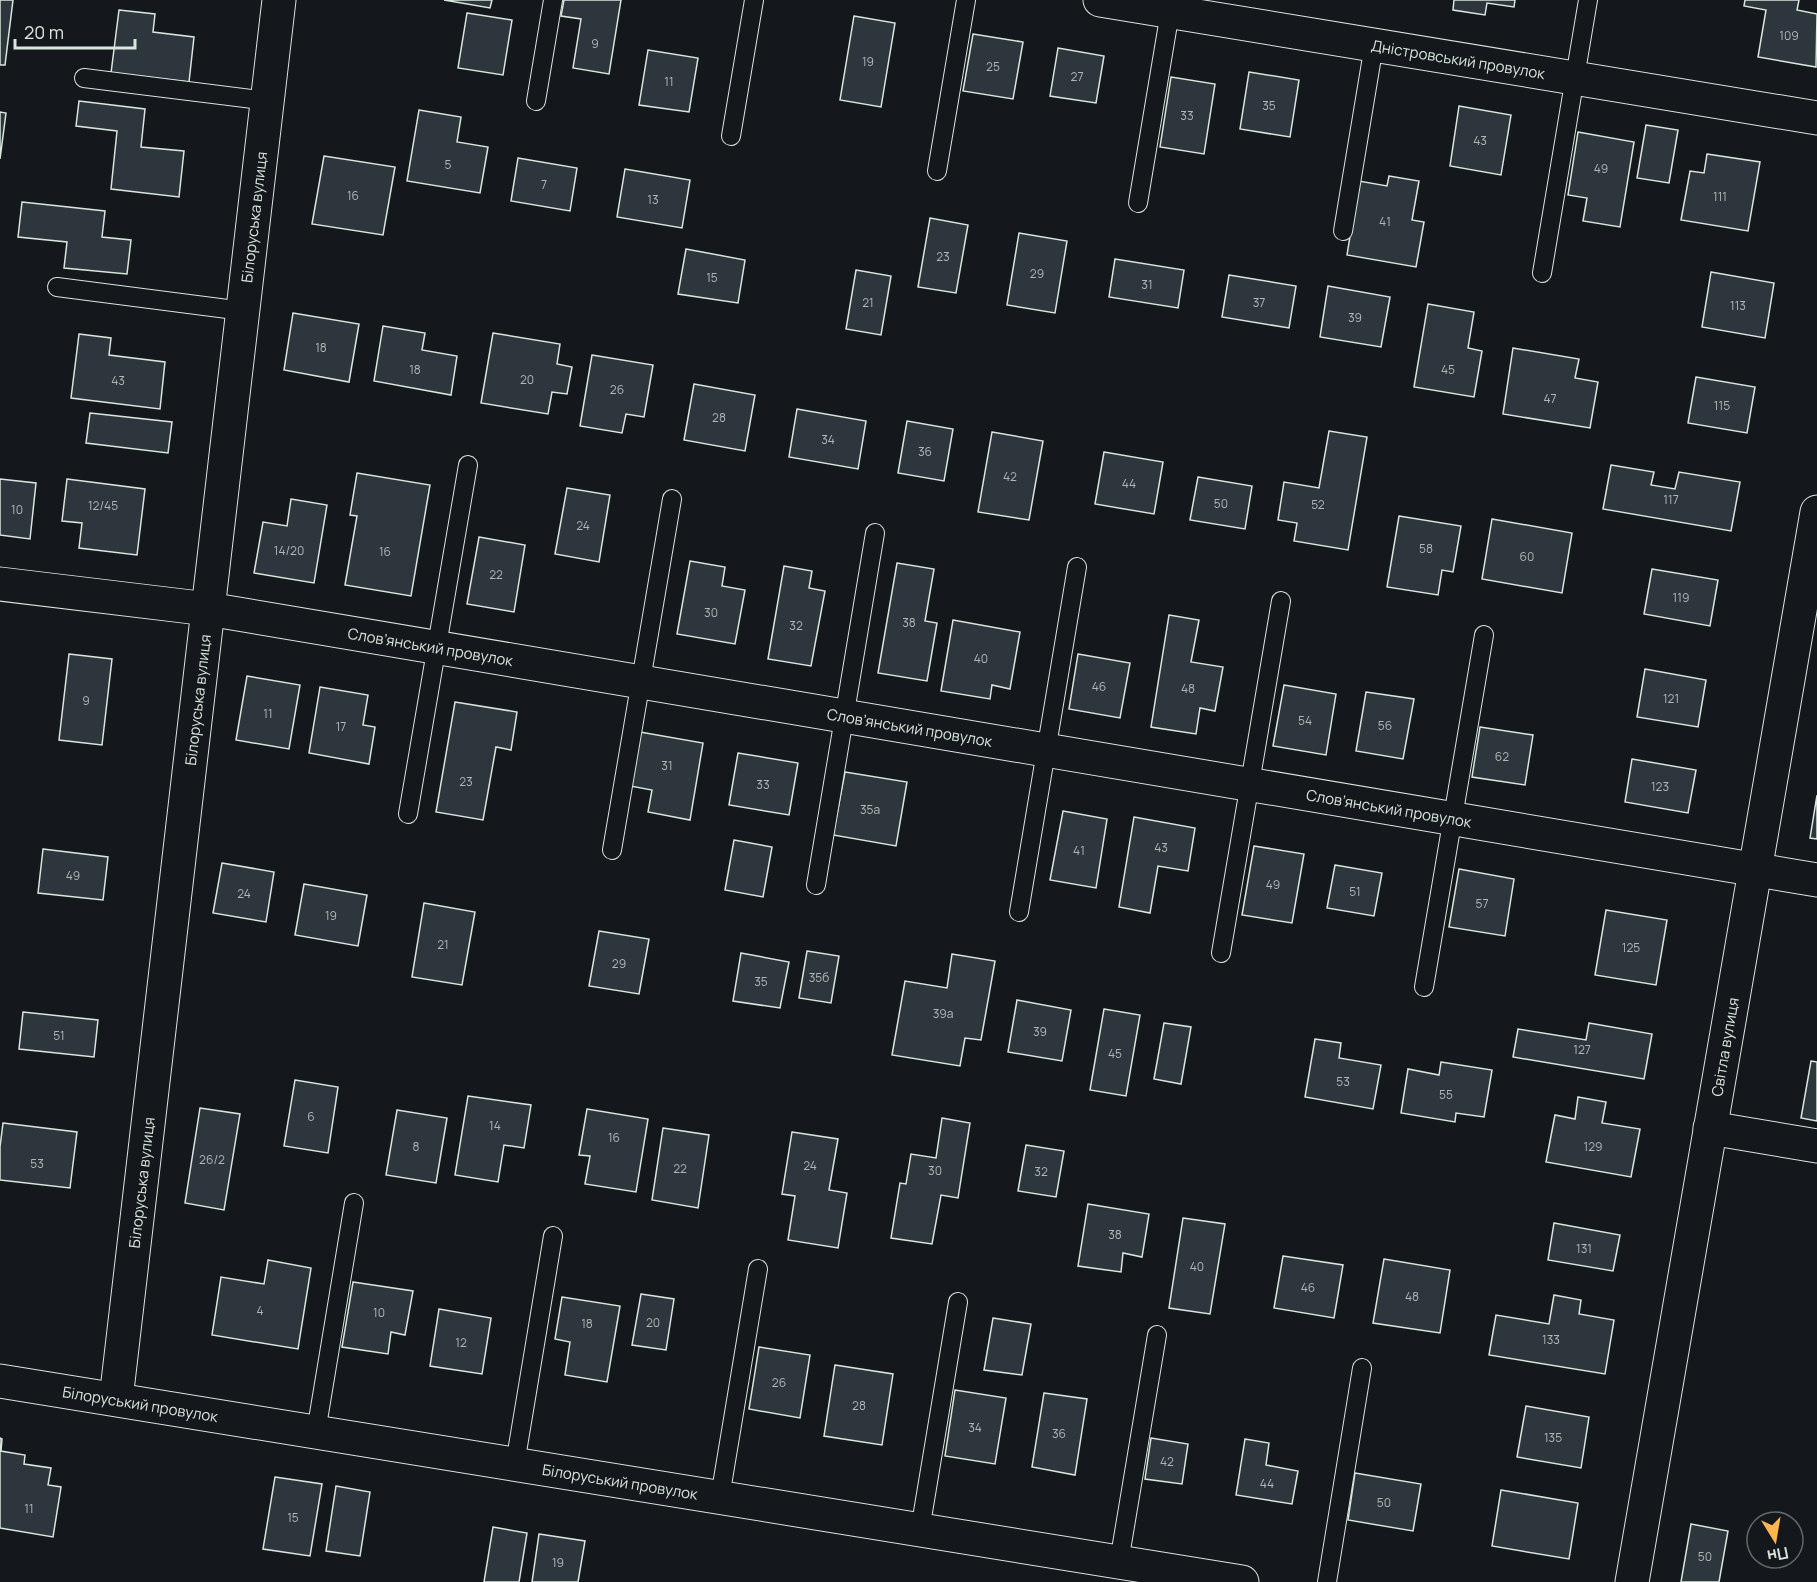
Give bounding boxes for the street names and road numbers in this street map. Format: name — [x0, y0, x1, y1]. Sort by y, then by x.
street label: Дністровський провулок — [1370, 34, 1547, 84]
street label: Білоруська вулиця — [236, 150, 272, 284]
street label: Слов’янський провулок — [346, 622, 515, 671]
street label: Білоруська вулиця — [179, 633, 216, 766]
street label: Слов’янський провулок — [825, 703, 994, 752]
street label: Слов’янський провулок — [1305, 784, 1474, 832]
street label: Світла вулиця — [1706, 996, 1743, 1098]
street label: Білоруська вулиця — [123, 1116, 159, 1249]
street label: Білоруський провулок — [61, 1381, 220, 1427]
street label: Білоруський провулок — [541, 1458, 700, 1504]

